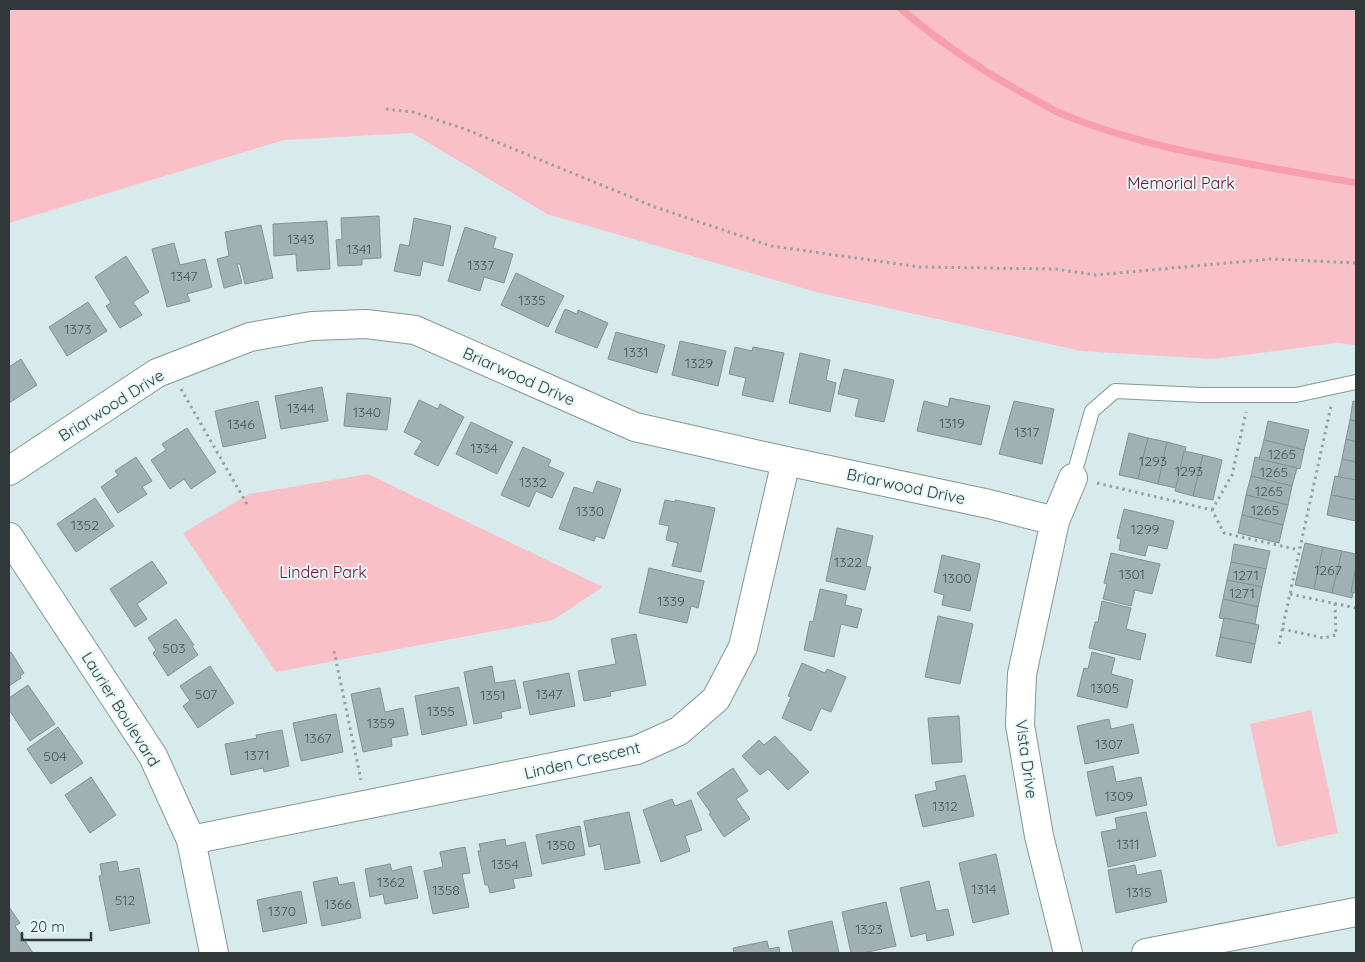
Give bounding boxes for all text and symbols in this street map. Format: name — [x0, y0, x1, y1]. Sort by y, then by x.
park label: Memorial Park — [1127, 173, 1235, 193]
house number: 1343 — [287, 230, 315, 248]
house number: 1341 — [347, 240, 371, 258]
house number: 1337 — [467, 256, 495, 274]
house number: 1347 — [171, 267, 197, 285]
house number: 1335 — [518, 291, 546, 309]
house number: 1373 — [64, 320, 92, 338]
street label: Briarwood Drive — [460, 342, 578, 410]
house number: 1331 — [623, 343, 649, 361]
house number: 1329 — [685, 354, 713, 372]
street label: Briarwood Drive — [55, 365, 167, 445]
house number: 1344 — [287, 399, 315, 417]
house number: 1340 — [353, 403, 381, 421]
house number: 1319 — [939, 414, 965, 432]
house number: 1346 — [227, 415, 255, 433]
house number: 1317 — [1015, 423, 1039, 441]
house number: 1334 — [470, 439, 498, 457]
house number: 1265 — [1268, 445, 1296, 463]
house number: 1293 — [1139, 452, 1167, 470]
house number: 1293 — [1175, 462, 1203, 480]
house number: 1265 — [1260, 463, 1288, 481]
street label: Briarwood Drive — [845, 464, 967, 508]
house number: 1332 — [519, 473, 547, 491]
house number: 1265 — [1255, 482, 1283, 500]
house number: 1265 — [1251, 501, 1279, 519]
house number: 1330 — [576, 502, 604, 520]
house number: 1352 — [71, 516, 99, 534]
house number: 1299 — [1131, 520, 1159, 538]
house number: 1322 — [834, 553, 862, 571]
house number: 1267 — [1314, 561, 1342, 579]
park label: Linden Park — [279, 562, 367, 582]
house number: 1301 — [1119, 565, 1145, 583]
house number: 1271 — [1233, 566, 1259, 584]
house number: 1300 — [942, 569, 972, 587]
house number: 1271 — [1229, 584, 1255, 602]
house number: 1339 — [657, 592, 685, 610]
house number: 503 — [162, 639, 186, 657]
street label: Laurier Boulevard — [78, 648, 164, 770]
house number: 1305 — [1091, 679, 1119, 697]
house number: 507 — [195, 685, 217, 703]
house number: 1347 — [536, 685, 562, 703]
house number: 1351 — [480, 686, 506, 704]
house number: 1355 — [427, 702, 455, 720]
house number: 1359 — [367, 714, 395, 732]
street label: Vista Drive — [1012, 718, 1042, 800]
house number: 1367 — [304, 729, 332, 747]
house number: 1307 — [1095, 735, 1123, 753]
street label: Linden Crescent — [522, 737, 642, 783]
house number: 1371 — [244, 746, 270, 764]
house number: 504 — [43, 747, 67, 765]
house number: 1309 — [1105, 787, 1134, 805]
house number: 1312 — [932, 797, 958, 815]
house number: 1311 — [1117, 835, 1139, 853]
house number: 1350 — [547, 836, 575, 854]
house number: 1354 — [491, 855, 519, 873]
house number: 1362 — [377, 873, 405, 891]
house number: 1314 — [972, 880, 996, 898]
house number: 1358 — [432, 881, 460, 899]
house number: 1315 — [1126, 883, 1152, 901]
house number: 512 — [115, 891, 136, 909]
house number: 1366 — [324, 895, 352, 913]
house number: 1370 — [268, 902, 296, 920]
scale bar — [22, 910, 91, 942]
text: 20 m — [30, 917, 65, 936]
house number: 1323 — [855, 920, 883, 938]

